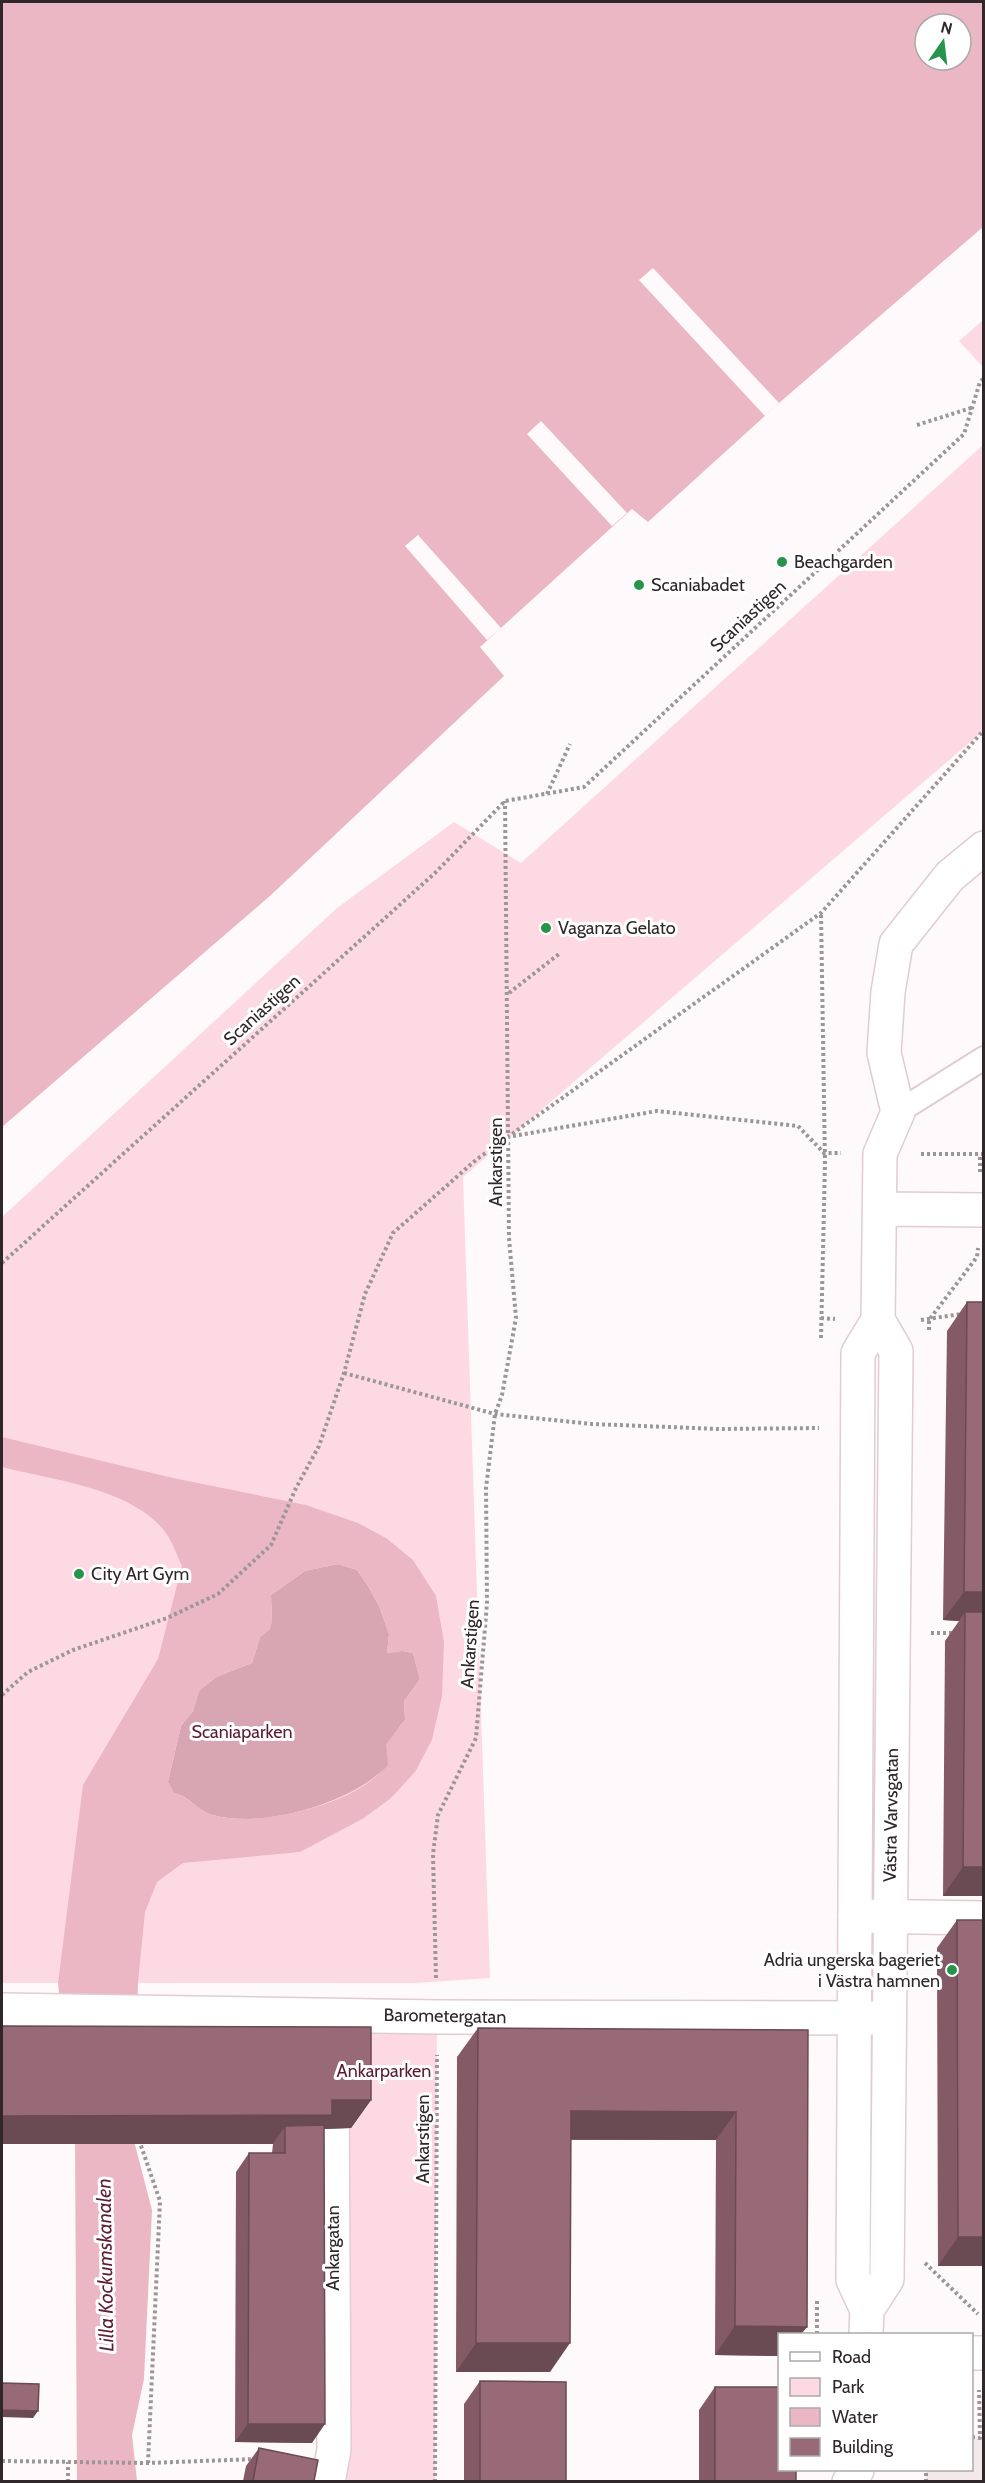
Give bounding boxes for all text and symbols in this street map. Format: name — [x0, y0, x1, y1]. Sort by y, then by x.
north arrow — [913, 12, 973, 72]
text: N — [939, 17, 954, 39]
place label: Beachgarden — [794, 551, 893, 573]
marker: Beachgarden — [775, 555, 789, 569]
place label: Scaniabadet — [651, 574, 745, 596]
street label: Scaniastigen — [706, 575, 790, 657]
marker: Scaniabadet — [632, 578, 646, 592]
place label: Vaganza Gelato — [558, 917, 676, 939]
marker: Vaganza Gelato — [539, 921, 553, 935]
street label: Scaniastigen — [219, 970, 305, 1050]
street label: Ankarstigen — [485, 1117, 507, 1207]
place label: City Art Gym — [91, 1563, 189, 1585]
marker: City Art Gym — [72, 1567, 86, 1581]
street label: Ankarstigen — [456, 1599, 484, 1689]
park label: Scaniaparken — [191, 1721, 293, 1743]
street label: Västra Varvsgatan — [879, 1748, 903, 1882]
place label: Adria ungerska bageriet i Västra hamnen — [764, 1949, 940, 1992]
marker: Adria ungerska bageriet i Västra hamnen — [945, 1963, 959, 1977]
street label: Barometergatan — [383, 2004, 507, 2028]
park label: Ankarparken — [337, 2060, 431, 2082]
street label: Ankarstigen — [412, 2094, 434, 2184]
water label: Lilla Kockumskanalen — [91, 2178, 119, 2352]
street label: Ankargatan — [322, 2205, 344, 2291]
legend — [778, 2333, 973, 2471]
text: Road — [832, 2346, 871, 2368]
text: Park — [832, 2376, 865, 2398]
text: Water — [832, 2406, 878, 2428]
text: Building — [832, 2436, 894, 2458]

